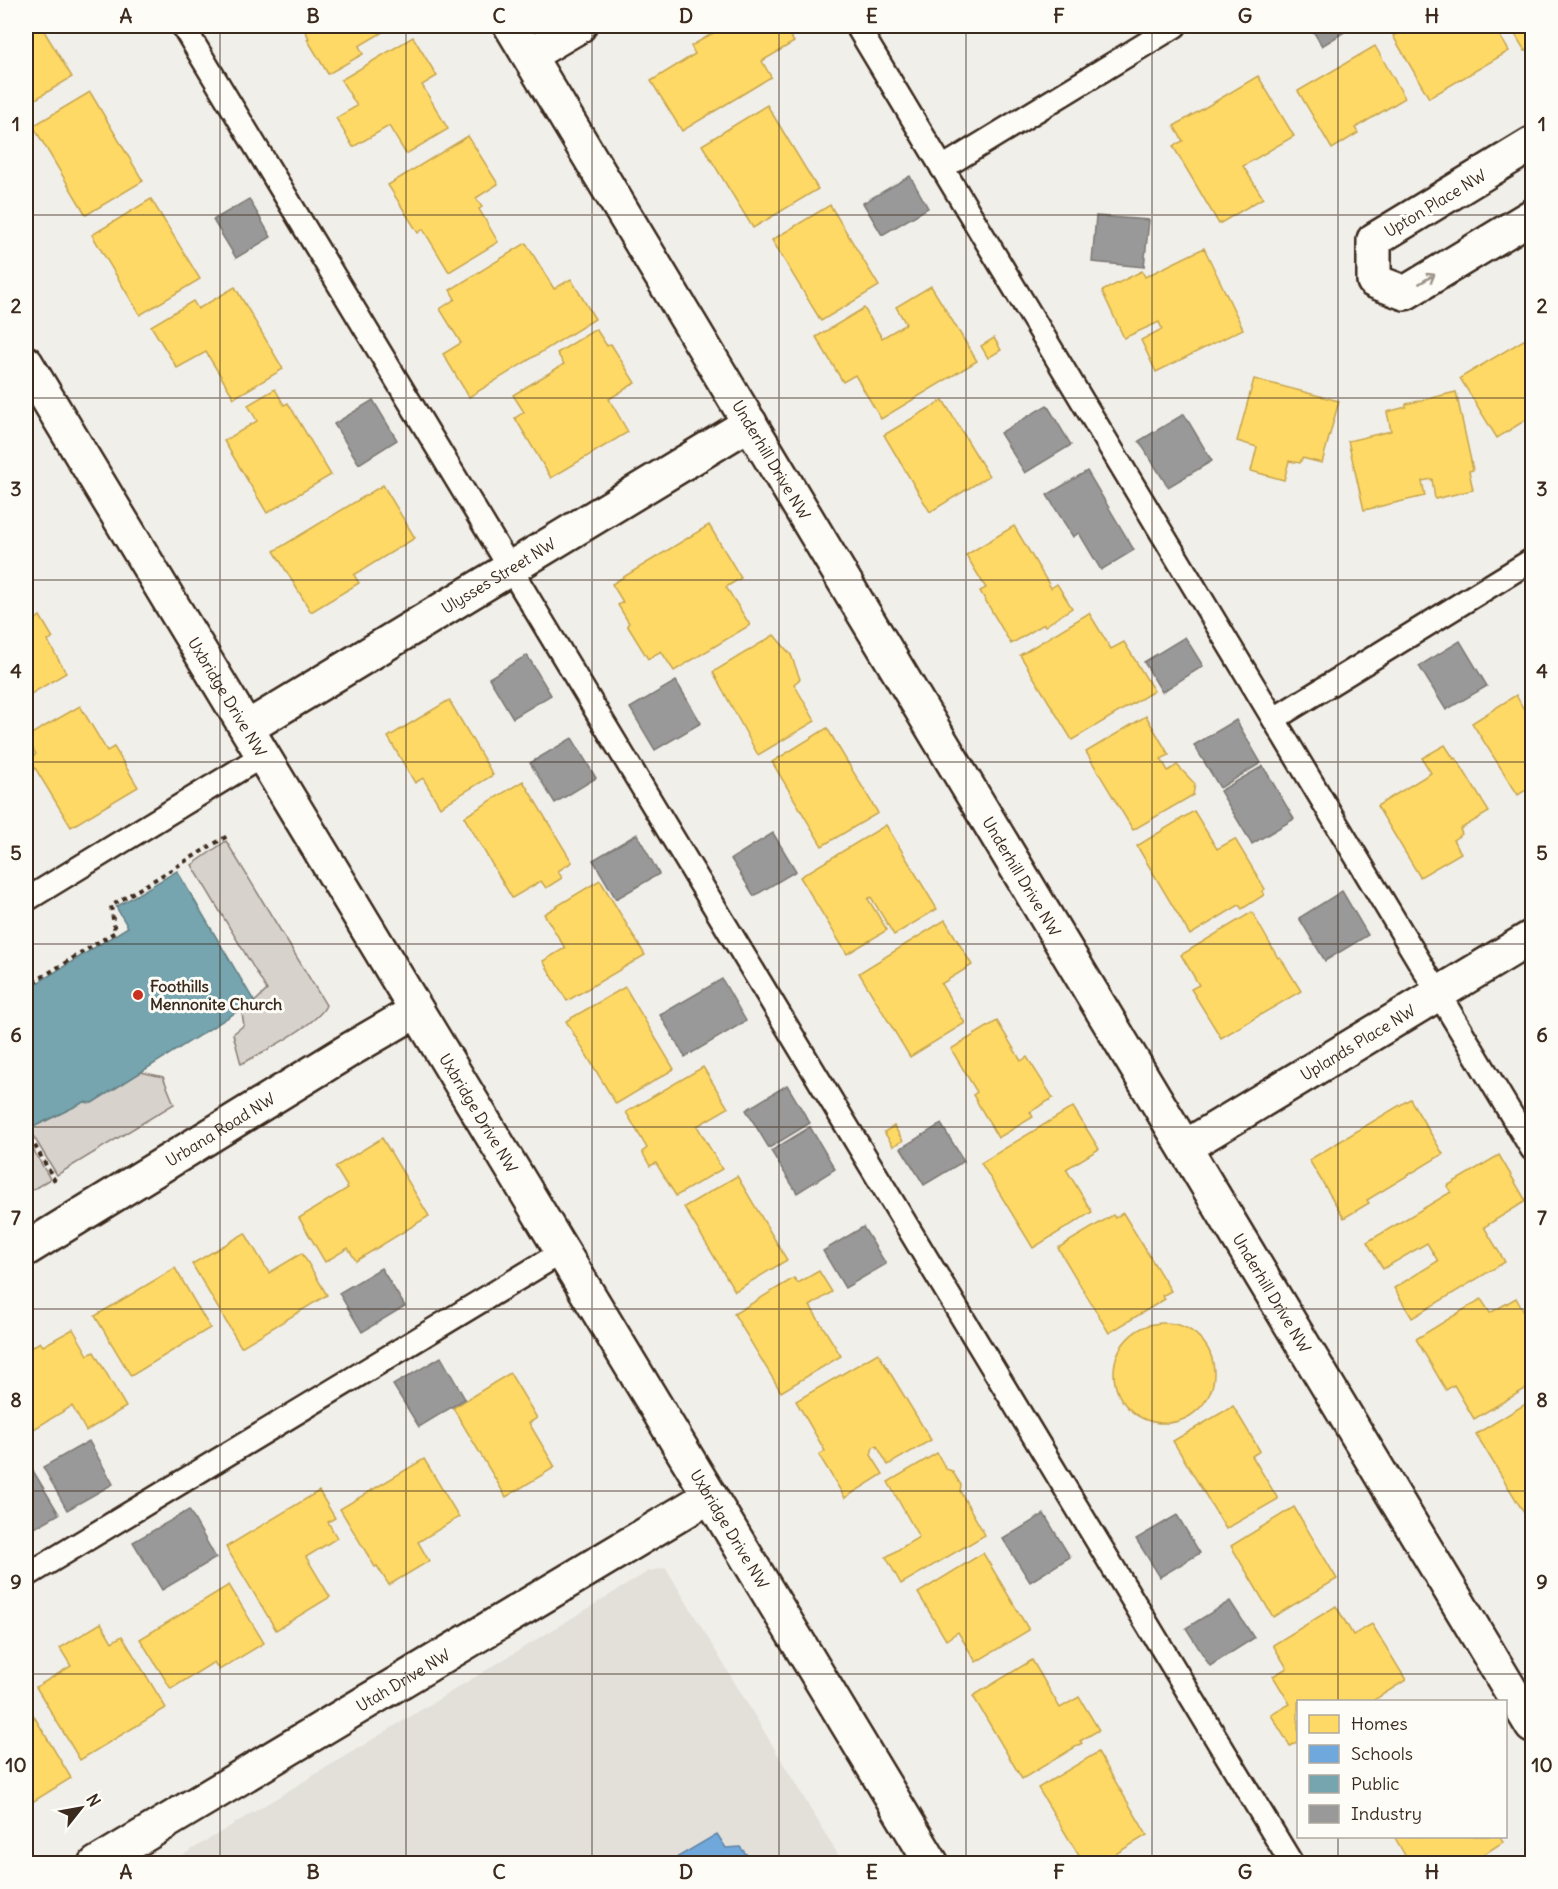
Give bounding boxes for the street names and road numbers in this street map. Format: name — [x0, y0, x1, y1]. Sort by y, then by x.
street label: Upton Place NW — [1380, 164, 1490, 241]
street label: Underhill Drive NW — [728, 396, 815, 523]
street label: Ulysses Street NW — [438, 533, 560, 618]
street label: Uxbridge Drive NW — [184, 634, 271, 761]
street label: Underhill Drive NW — [978, 813, 1065, 940]
street label: Uplands Place NW — [1297, 1000, 1419, 1085]
street label: Uxbridge Drive NW — [435, 1050, 523, 1177]
street label: Urbana Road NW — [162, 1088, 279, 1171]
street label: Underhill Drive NW — [1228, 1230, 1316, 1357]
street label: Uxbridge Drive NW — [686, 1466, 774, 1593]
street label: Utah Drive NW — [353, 1644, 454, 1716]

